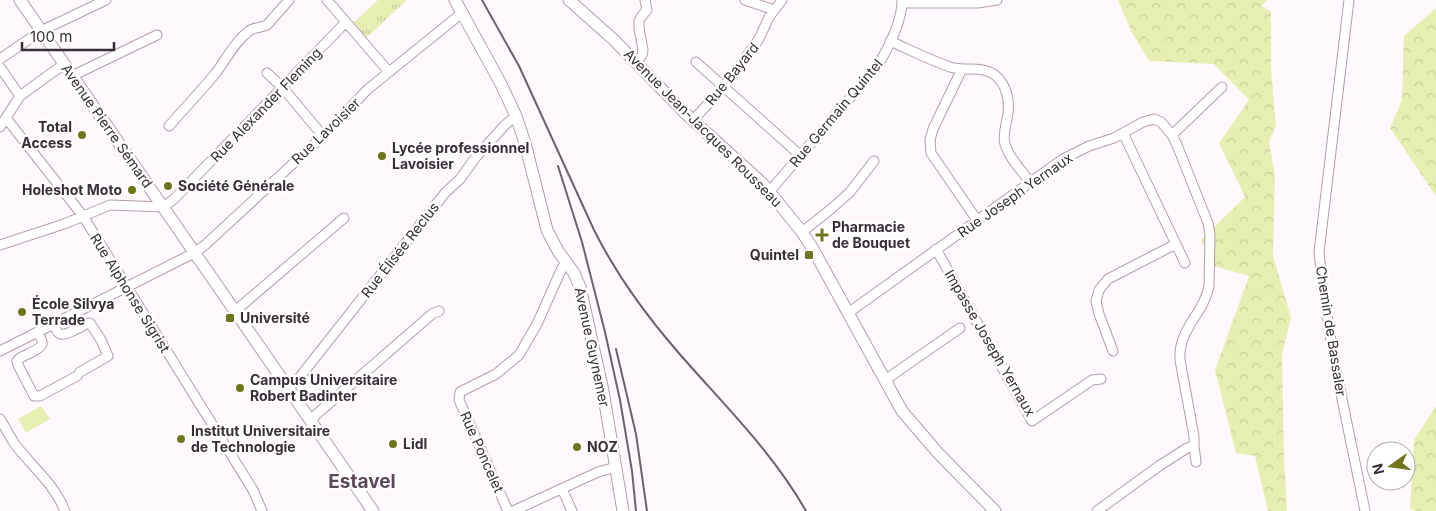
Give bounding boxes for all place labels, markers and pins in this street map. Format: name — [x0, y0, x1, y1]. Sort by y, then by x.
place label: Total Access — [21, 118, 72, 151]
marker: Total Access — [76, 129, 88, 141]
place label: Lycée professionnel Lavoisier — [392, 139, 529, 172]
marker: Lycée professionnel Lavoisier — [376, 150, 388, 162]
place label: Société Générale — [178, 177, 294, 194]
marker: Société Générale — [162, 180, 174, 192]
place label: Holeshot Moto — [22, 181, 122, 198]
marker: Holeshot Moto — [126, 184, 138, 196]
place label: Pharmacie de Bouquet — [832, 218, 910, 251]
marker: Pharmacie de Bouquet — [816, 229, 828, 241]
place label: Quintel — [750, 246, 799, 263]
marker: Quintel — [803, 249, 815, 261]
place label: École Silvya Terrade — [32, 294, 115, 328]
marker: École Silvya Terrade — [16, 306, 28, 318]
place label: Université — [240, 309, 310, 326]
marker: Université — [224, 312, 236, 324]
place label: Campus Universitaire Robert Badinter — [250, 371, 397, 404]
marker: Campus Universitaire Robert Badinter — [234, 382, 246, 394]
place label: Institut Universitaire de Technologie — [191, 422, 330, 455]
marker: Institut Universitaire de Technologie — [175, 433, 187, 445]
place label: Lidl — [403, 435, 427, 452]
marker: Lidl — [387, 438, 399, 450]
place label: NOZ — [587, 438, 618, 455]
marker: NOZ — [571, 441, 583, 453]

